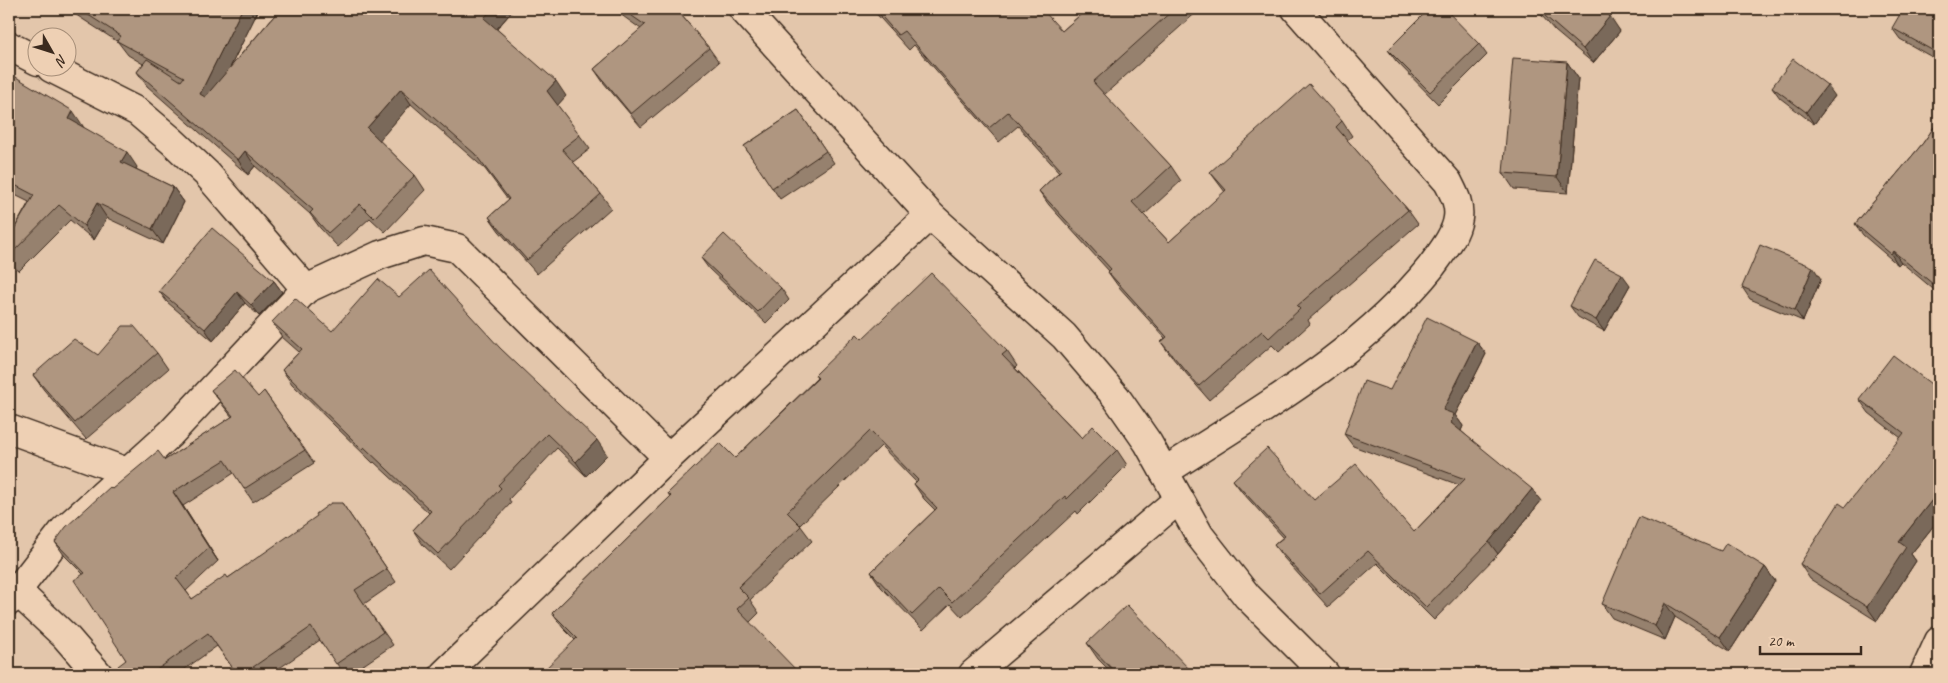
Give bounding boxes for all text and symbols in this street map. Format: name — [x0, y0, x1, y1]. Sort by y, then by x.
north arrow — [28, 28, 78, 78]
text: N — [51, 51, 71, 70]
scale bar — [1760, 623, 1862, 655]
text: 20 m — [1768, 632, 1795, 651]

